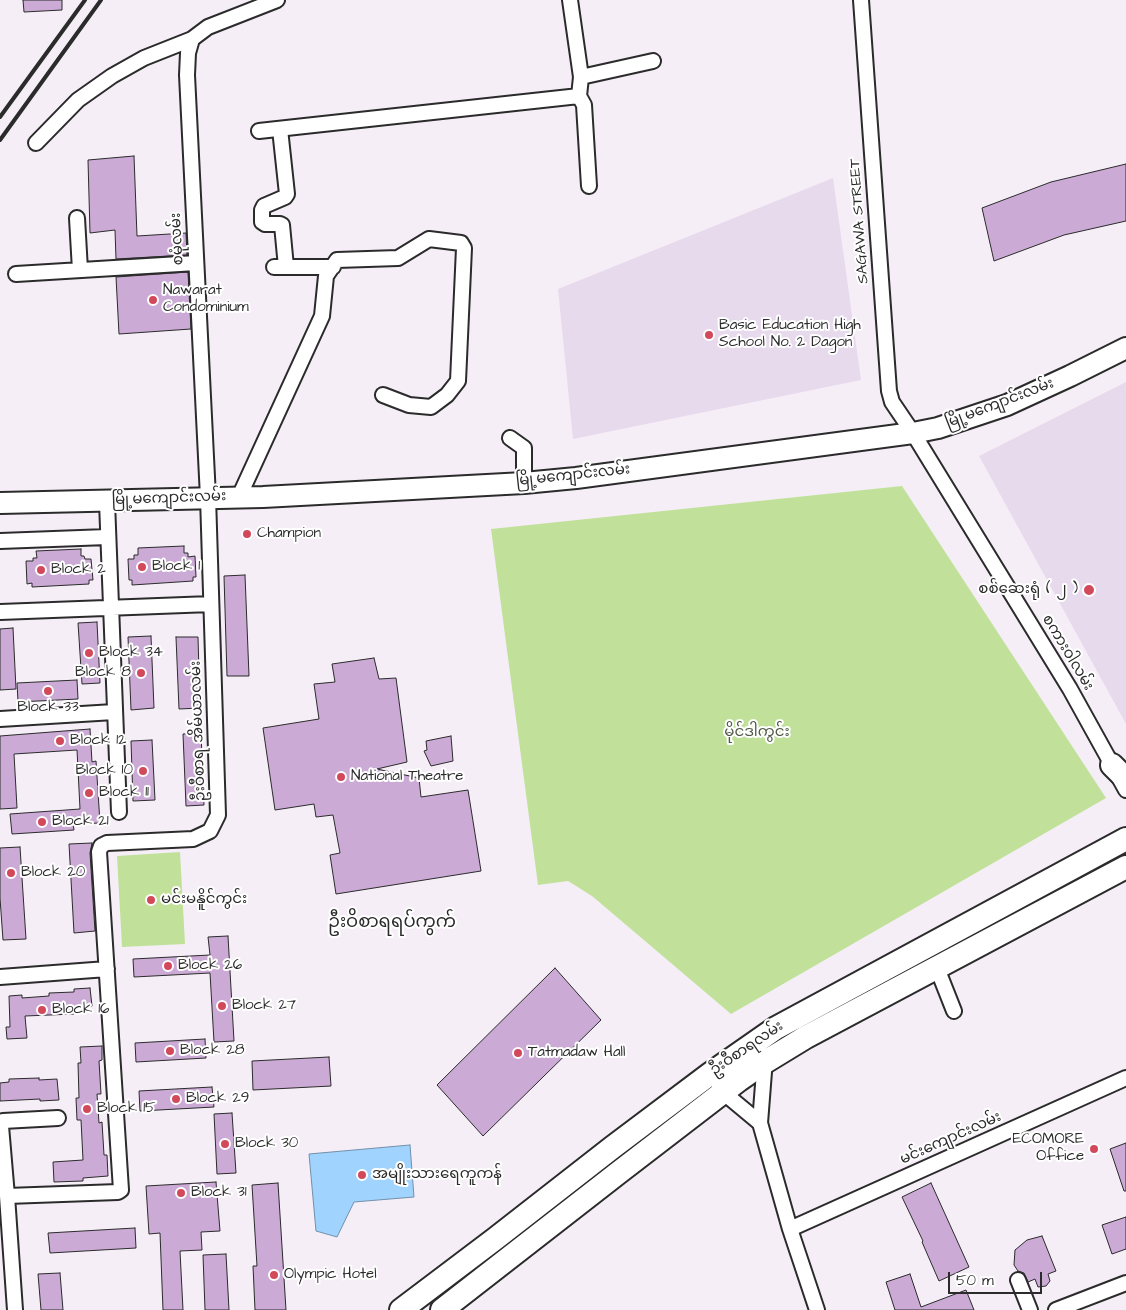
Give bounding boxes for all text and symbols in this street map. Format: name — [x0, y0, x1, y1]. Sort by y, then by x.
street label: SAGAWA STREET — [847, 158, 873, 284]
street label: စမုံလမ်း — [168, 212, 188, 266]
place label: Nawarat Condominium — [163, 282, 249, 317]
marker: Nawarat Condominium — [147, 294, 159, 306]
place label: Basic Education High School No. 2 Dagon — [719, 317, 861, 352]
marker: Basic Education High School No. 2 Dagon — [703, 329, 715, 341]
street label: မြို့မကျောင်းလမ်း — [943, 375, 1057, 433]
street label: မြို့မကျောင်းလမ်း — [515, 461, 631, 491]
street label: မြို့မကျောင်းလမ်း — [111, 488, 227, 510]
place label: Champion — [257, 525, 321, 543]
marker: Champion — [241, 528, 253, 540]
place label: Block 1 — [152, 558, 200, 576]
place label: Block 2 — [51, 561, 106, 579]
marker: Block 1 — [136, 561, 148, 573]
marker: Block 2 — [35, 564, 47, 576]
place label: စစ်ဆေးရုံ ( ၂ ) — [978, 581, 1078, 599]
marker: စစ်ဆေးရုံ ( ၂ ) — [1082, 583, 1096, 597]
street label: စကားဝါလမ်း — [1037, 612, 1097, 694]
place label: Block 34 — [99, 644, 163, 662]
marker: Block 34 — [83, 647, 95, 659]
street label: ဦးဝီစာရ အိမ်ယာလမ်း — [188, 660, 210, 802]
place label: Block 8 — [75, 664, 131, 682]
marker: Block 8 — [135, 667, 147, 679]
marker: Block 33 — [42, 685, 54, 697]
place label: Block 33 — [17, 699, 79, 717]
park label: မိုင်ဒါကွင်း — [724, 724, 790, 742]
place label: Block 12 — [70, 732, 127, 750]
marker: Block 12 — [54, 735, 66, 747]
place label: Block 10 — [75, 762, 133, 780]
marker: Block 10 — [137, 765, 149, 777]
place label: National Theatre — [351, 768, 463, 786]
marker: National Theatre — [335, 771, 347, 783]
place label: Block 11 — [99, 784, 149, 802]
marker: Block 11 — [83, 787, 95, 799]
place label: Block 21 — [52, 813, 109, 831]
marker: Block 21 — [36, 816, 48, 828]
place label: Block 20 — [21, 864, 85, 882]
marker: Block 20 — [5, 867, 17, 879]
place label: မင်းမနိူင်ကွင်း — [161, 891, 247, 909]
marker: မင်းမနိူင်ကွင်း — [145, 894, 157, 906]
district label: ဦးဝိစာရရပ်ကွက် — [328, 912, 456, 934]
place label: Block 26 — [178, 957, 242, 975]
marker: Block 26 — [162, 960, 174, 972]
place label: Block 27 — [232, 997, 296, 1015]
marker: Block 27 — [216, 1000, 228, 1012]
place label: Block 16 — [52, 1001, 109, 1019]
marker: Block 16 — [36, 1004, 48, 1016]
street label: ဦးဝီစာရလမ်း — [707, 1018, 787, 1080]
place label: Block 28 — [180, 1042, 244, 1060]
place label: Tatmadaw Hall — [528, 1044, 625, 1062]
marker: Block 28 — [164, 1045, 176, 1057]
marker: Tatmadaw Hall — [512, 1047, 524, 1059]
place label: Block 29 — [186, 1090, 249, 1108]
marker: Block 29 — [170, 1093, 182, 1105]
place label: Block 15 — [97, 1100, 156, 1118]
marker: Block 15 — [81, 1103, 93, 1115]
street label: မင်းကျောင်းလမ်း — [898, 1109, 1004, 1169]
place label: ECOMORE Office — [1012, 1131, 1084, 1166]
place label: Block 30 — [235, 1135, 298, 1153]
marker: Block 30 — [219, 1138, 231, 1150]
marker: ECOMORE Office — [1088, 1143, 1100, 1155]
place label: အမျိုးသားရေကူကန် — [372, 1166, 502, 1184]
marker: အမျိုးသားရေကူကန် — [356, 1169, 368, 1181]
place label: Block 31 — [191, 1184, 247, 1202]
marker: Block 31 — [175, 1187, 187, 1199]
scale bar — [951, 1262, 1045, 1294]
place label: Olympic Hotel — [284, 1266, 376, 1284]
marker: Olympic Hotel — [268, 1269, 280, 1281]
text: 50 m — [956, 1270, 994, 1291]

